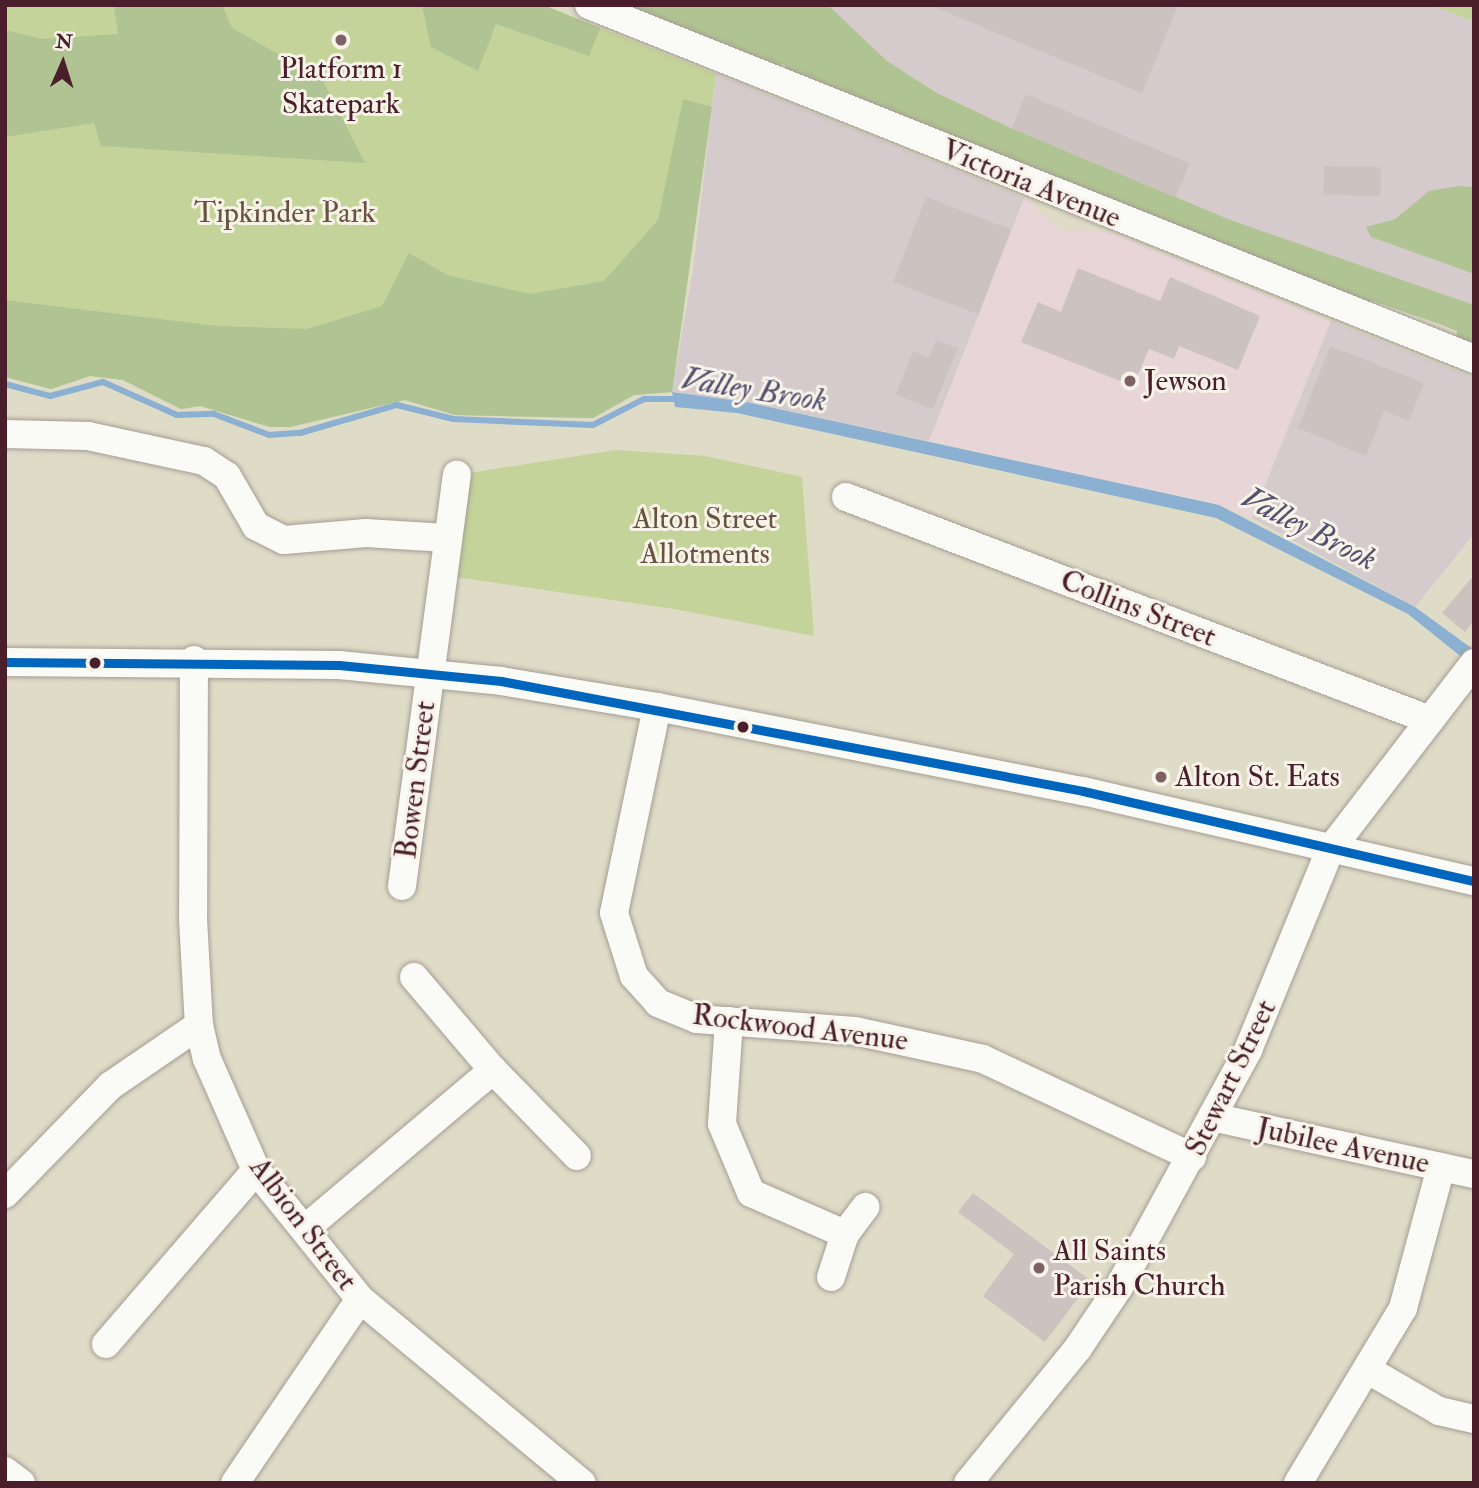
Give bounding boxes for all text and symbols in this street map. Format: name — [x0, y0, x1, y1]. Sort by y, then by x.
north arrow — [28, 28, 98, 98]
text: N — [55, 30, 73, 54]
marker: Platform 1 Skatepark — [333, 32, 349, 48]
place label: Platform 1 Skatepark — [280, 51, 402, 122]
street label: Victoria Avenue — [936, 132, 1126, 236]
park label: Tipkinder Park — [194, 195, 376, 231]
water label: Valley Brook — [679, 360, 829, 420]
place label: Jewson — [1144, 363, 1227, 399]
marker: Jewson — [1122, 373, 1138, 389]
water label: Valley Brook — [1235, 479, 1383, 579]
park label: Alton Street Allotments — [633, 501, 777, 572]
street label: Collins Street — [1055, 563, 1221, 655]
unlabelled marker — [88, 656, 102, 670]
street label: Bowen Street — [388, 699, 444, 861]
unlabelled marker — [736, 720, 750, 734]
place label: Alton St. Eats — [1175, 759, 1340, 795]
marker: Alton St. Eats — [1153, 769, 1169, 785]
street label: Stewart Street — [1178, 994, 1284, 1162]
street label: Rockwood Avenue — [690, 997, 910, 1059]
street label: Jubilee Avenue — [1253, 1110, 1433, 1182]
street label: Albion Street — [241, 1150, 365, 1298]
place label: All Saints Parish Church — [1053, 1233, 1225, 1304]
marker: All Saints Parish Church — [1031, 1260, 1047, 1276]

